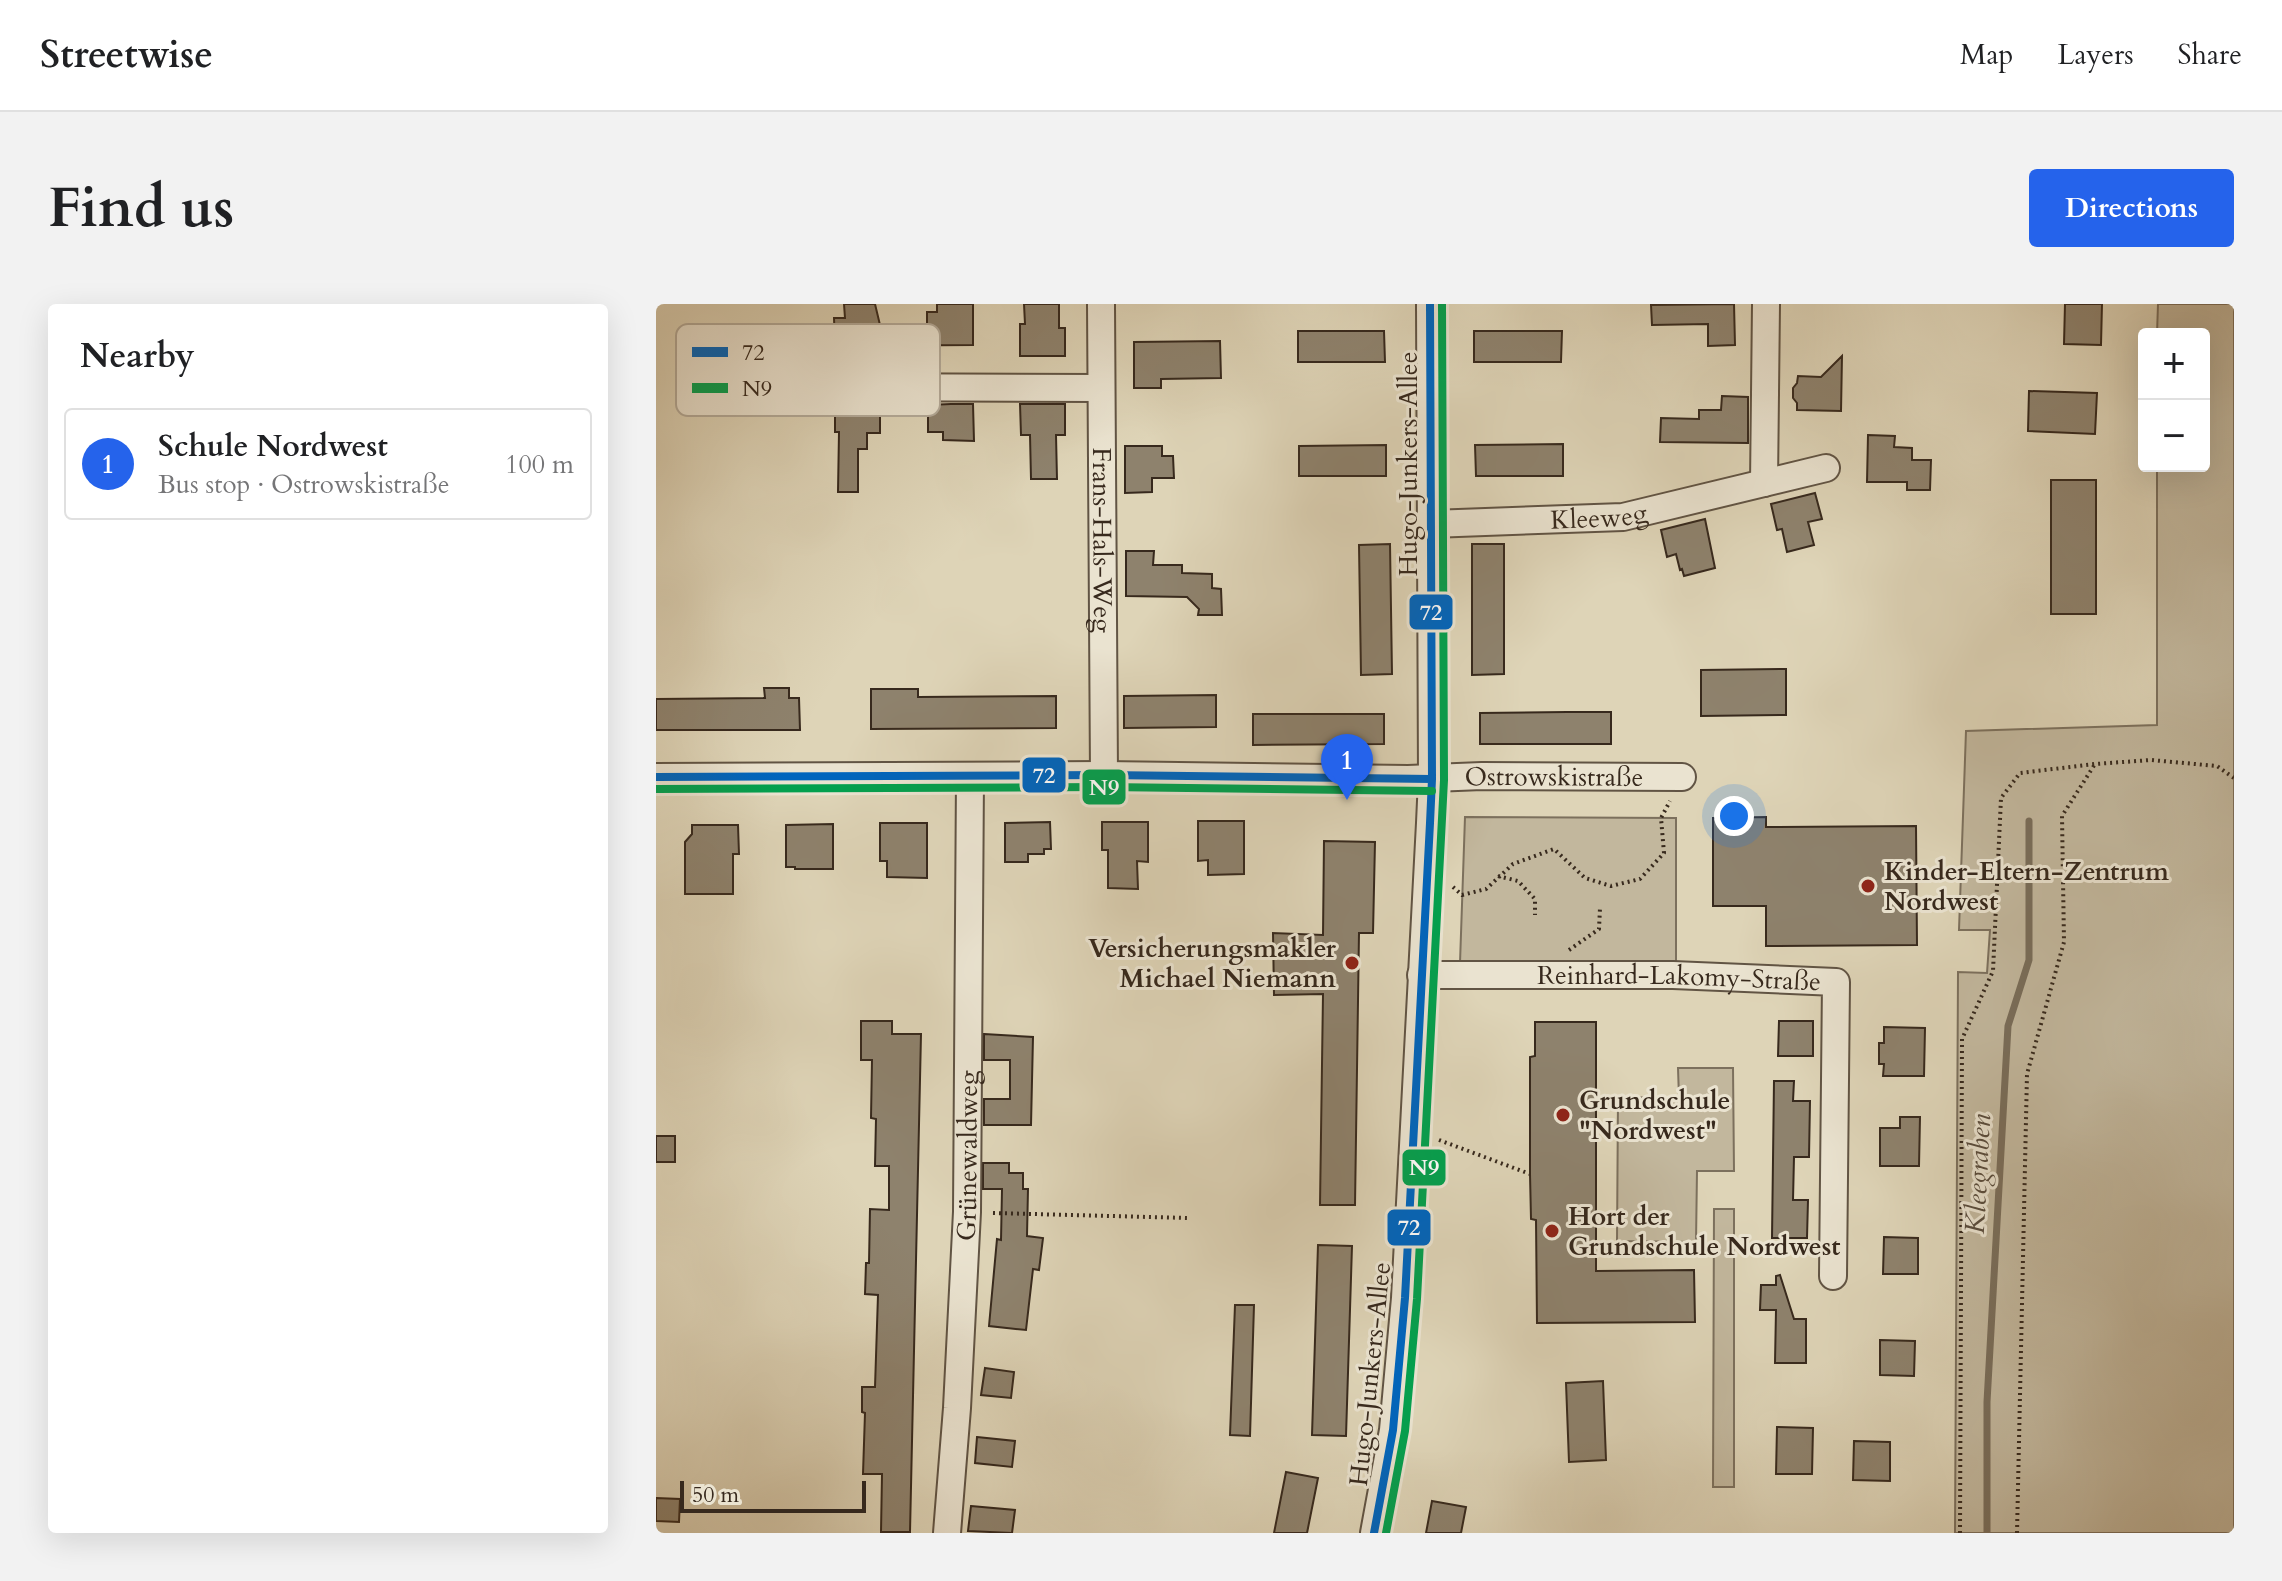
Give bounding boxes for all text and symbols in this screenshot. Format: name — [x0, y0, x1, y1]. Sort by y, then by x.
text: Streetwise — [40, 29, 213, 81]
text: Map — [1960, 36, 2013, 74]
text: Layers — [2057, 36, 2134, 74]
text: Share — [2178, 36, 2242, 74]
button: Directions — [2029, 169, 2234, 247]
text: Find us — [48, 171, 234, 246]
legend — [676, 324, 940, 416]
map controls — [2138, 328, 2210, 472]
button: + — [2138, 328, 2210, 400]
text: Nearby — [80, 333, 195, 379]
text: 72 — [742, 338, 765, 368]
street label: Hugo-Junkers-Allee — [1391, 352, 1426, 576]
text: N9 — [742, 374, 772, 404]
button: − — [2138, 400, 2210, 472]
text: Schule Nordwest — [158, 426, 388, 467]
text: 1 — [101, 447, 115, 482]
text: 100 m — [505, 447, 574, 482]
street label: Frans-Hals-Weg — [1084, 447, 1121, 633]
text: Bus stop · Ostrowskistraße — [158, 467, 450, 502]
street label: Kleeweg — [1550, 494, 1651, 537]
line badge: 72 — [1408, 593, 1454, 631]
text: 72 — [1420, 598, 1442, 628]
pin: 1 — [1321, 734, 1373, 800]
line badge: 72 — [1021, 756, 1067, 794]
street label: Ostrowskistraße — [1464, 758, 1643, 794]
text: 72 — [1033, 761, 1055, 791]
line badge: N9 — [1081, 768, 1127, 806]
text: N9 — [1089, 773, 1119, 803]
your location — [1714, 796, 1754, 836]
place label: Kinder-Eltern-Zentrum Nordwest — [1884, 854, 2169, 919]
marker: Kinder-Eltern-Zentrum Nordwest — [1859, 877, 1877, 895]
place label: Versicherungsmakler Michael Niemann — [1088, 931, 1337, 996]
marker: Versicherungsmakler Michael Niemann — [1343, 954, 1361, 972]
street label: Reinhard-Lakomy-Straße — [1537, 958, 1822, 999]
street label: Grünewaldweg — [948, 1070, 985, 1242]
place label: Grundschule "Nordwest" — [1579, 1083, 1730, 1148]
marker: Grundschule "Nordwest" — [1554, 1106, 1572, 1124]
water label: Kleegraben — [1956, 1113, 2000, 1235]
line badge: N9 — [1401, 1148, 1447, 1187]
text: N9 — [1409, 1153, 1439, 1183]
place label: Hort der Grundschule Nordwest — [1568, 1199, 1841, 1264]
line badge: 72 — [1386, 1208, 1432, 1247]
text: 72 — [1398, 1213, 1420, 1243]
marker: Hort der Grundschule Nordwest — [1543, 1222, 1561, 1240]
street label: Hugo-Junkers-Allee — [1341, 1260, 1399, 1488]
scale bar — [680, 1477, 866, 1513]
text: 50 m — [692, 1480, 739, 1510]

